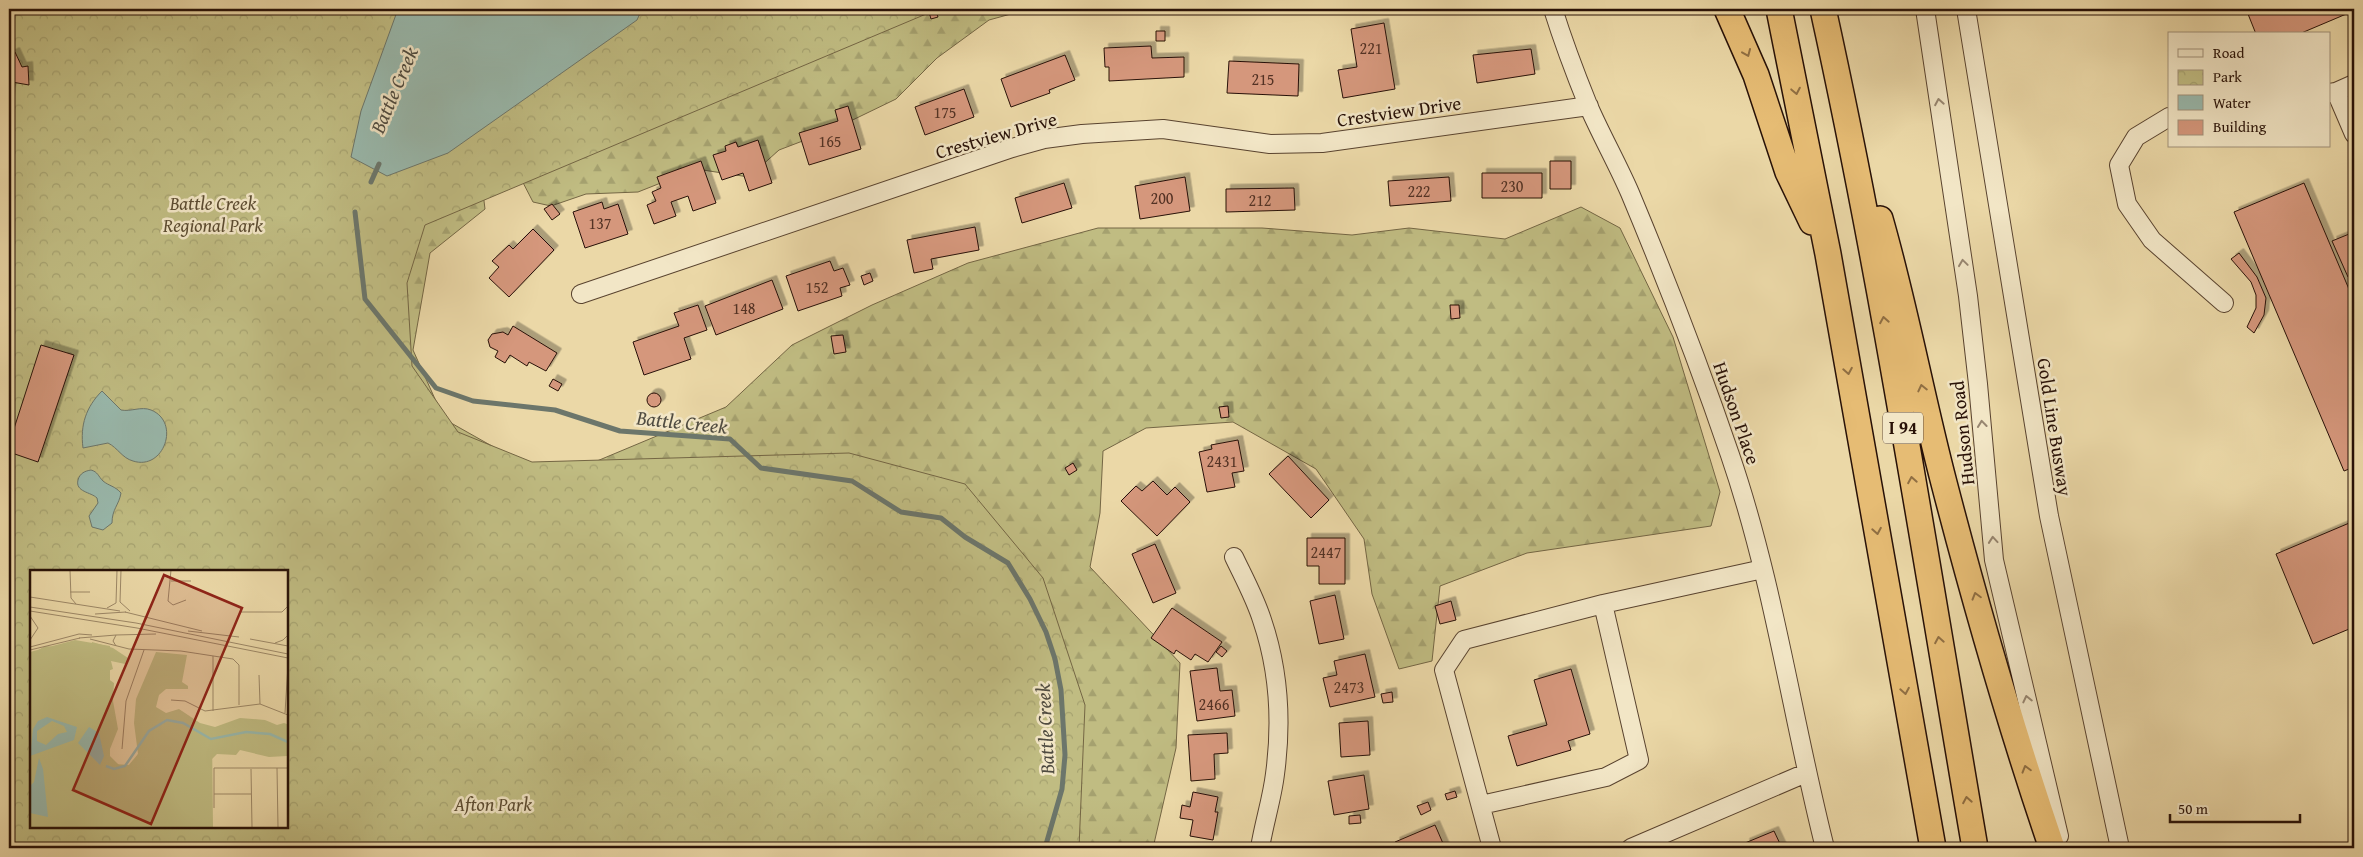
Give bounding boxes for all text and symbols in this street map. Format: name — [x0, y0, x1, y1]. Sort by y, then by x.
legend — [2168, 32, 2330, 148]
house number: 221 — [1359, 36, 1383, 60]
water label: Battle Creek — [362, 41, 425, 138]
text: Road — [2213, 42, 2244, 63]
one-way arrow — [1740, 48, 1751, 57]
text: Park — [2213, 66, 2242, 87]
house number: 215 — [1251, 67, 1275, 91]
one-way arrow — [1790, 86, 1800, 95]
street label: Crestview Drive — [1335, 88, 1463, 134]
text: Water — [2213, 92, 2251, 113]
one-way arrow — [1934, 97, 1945, 106]
house number: 175 — [933, 100, 957, 124]
street label: Crestview Drive — [932, 104, 1060, 166]
text: Building — [2213, 116, 2267, 137]
house number: 165 — [818, 129, 842, 153]
house number: 230 — [1500, 174, 1524, 198]
house number: 222 — [1407, 179, 1431, 203]
house number: 200 — [1150, 186, 1174, 210]
house number: 212 — [1248, 188, 1272, 212]
park label: Battle Creek Regional Park — [162, 189, 263, 239]
house number: 137 — [588, 211, 612, 235]
one-way arrow — [1958, 258, 1969, 266]
house number: 152 — [805, 275, 829, 299]
house number: 148 — [732, 296, 756, 320]
one-way arrow — [1880, 315, 1890, 324]
street label: Gold Line Busway — [2030, 356, 2080, 498]
street label: Hudson Place — [1706, 358, 1768, 468]
one-way arrow — [1843, 366, 1853, 375]
street label: Hudson Road — [1943, 379, 1981, 487]
one-way arrow — [1917, 383, 1927, 392]
water label: Battle Creek — [634, 402, 730, 441]
road number: I 94 — [1883, 412, 1923, 443]
one-way arrow — [1977, 420, 1988, 428]
house number: 2431 — [1207, 449, 1237, 473]
one-way arrow — [1907, 475, 1918, 483]
one-way arrow — [1871, 526, 1881, 535]
one-way arrow — [1987, 536, 1998, 544]
house number: 2447 — [1311, 540, 1342, 564]
inset map — [30, 570, 288, 827]
one-way arrow — [1971, 591, 1982, 600]
one-way arrow — [1935, 636, 1945, 644]
house number: 2473 — [1334, 675, 1364, 699]
water label: Battle Creek — [1028, 682, 1061, 776]
one-way arrow — [1900, 686, 1910, 695]
house number: 2466 — [1199, 692, 1230, 716]
one-way arrow — [2022, 694, 2033, 703]
one-way arrow — [2021, 765, 2031, 773]
park label: Afton Park — [453, 790, 532, 818]
scale bar — [2170, 792, 2300, 824]
one-way arrow — [1962, 796, 1972, 805]
text: 50 m — [2178, 798, 2209, 819]

